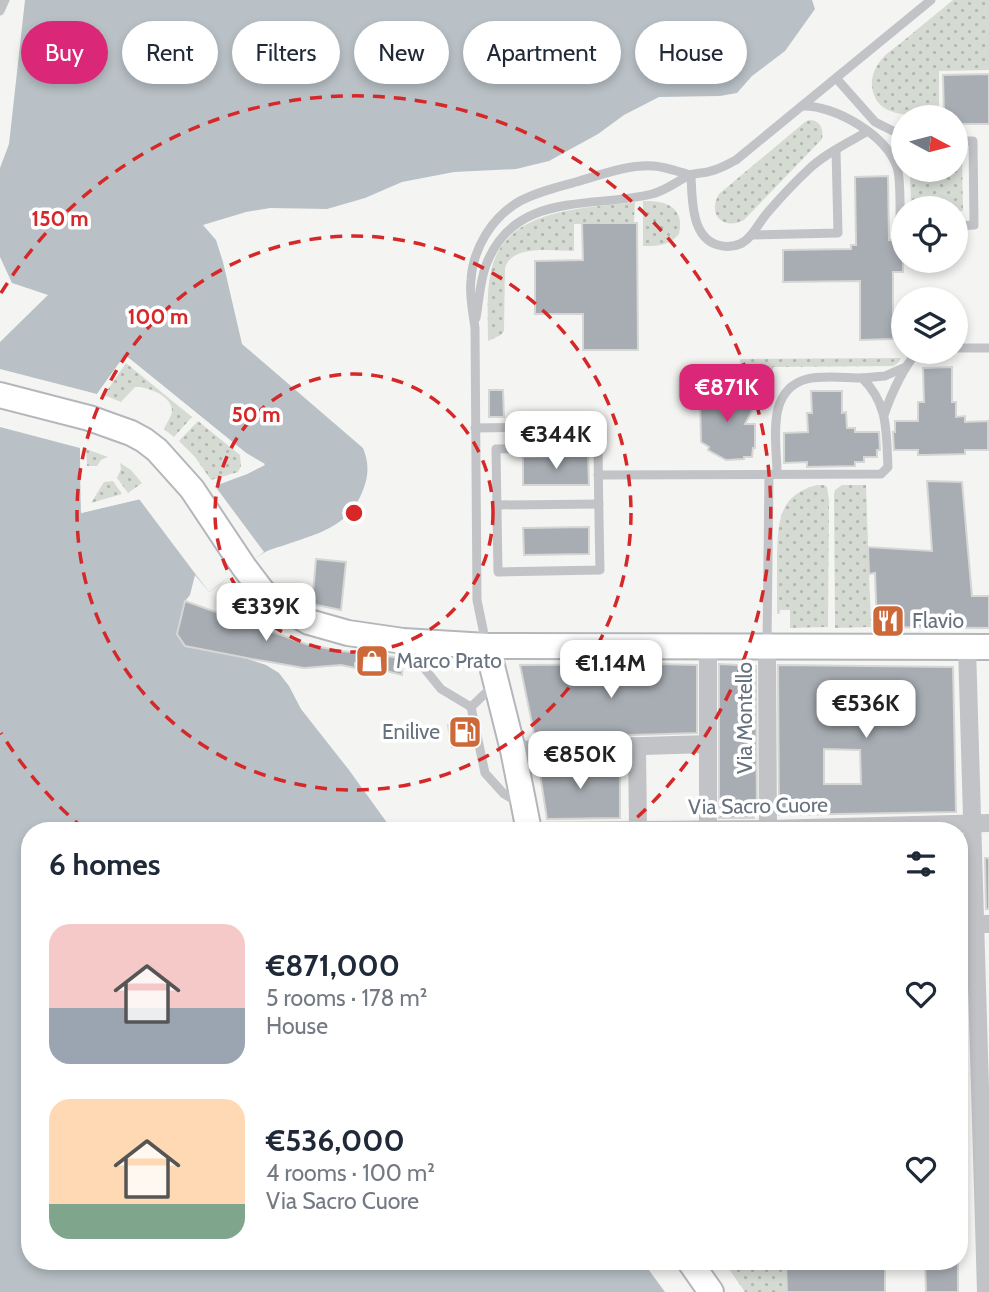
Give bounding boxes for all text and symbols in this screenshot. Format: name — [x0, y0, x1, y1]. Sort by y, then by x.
chip: Buy — [21, 21, 108, 84]
chip: Rent — [122, 21, 218, 84]
chip: Filters — [232, 21, 340, 84]
chip: New — [354, 21, 449, 84]
chip: Apartment — [463, 21, 621, 84]
chip: House — [635, 21, 747, 84]
north arrow — [891, 105, 968, 182]
map controls — [891, 105, 968, 364]
button: locate — [891, 196, 968, 273]
text: 150 m — [32, 206, 88, 231]
button: layers — [891, 287, 968, 364]
text: 100 m — [128, 304, 188, 329]
pin: €871K — [678, 364, 776, 424]
text: €871K — [695, 373, 759, 401]
text: 50 m — [231, 402, 281, 427]
pin: €344K — [507, 412, 605, 471]
text: €344K — [521, 420, 591, 448]
centre of rings — [342, 501, 366, 525]
pin: €339K — [217, 584, 315, 643]
text: €339K — [233, 592, 299, 620]
restaurant icon: Flavio — [869, 602, 907, 640]
place label: Flavio — [912, 608, 964, 633]
pin: €1.14M — [554, 640, 668, 700]
shop icon: Marco Prato — [353, 642, 391, 680]
place label: Marco Prato — [396, 648, 502, 673]
text: €1.14M — [576, 649, 646, 677]
street label: Via Montello — [732, 662, 757, 774]
pin: €536K — [817, 680, 915, 740]
text: €536K — [833, 689, 899, 717]
fuel station icon: Enilive — [446, 713, 484, 751]
place label: Enilive — [382, 719, 440, 744]
pin: €850K — [531, 732, 629, 791]
text: €850K — [544, 740, 616, 768]
street label: Via Sacro Cuore — [688, 792, 828, 819]
icon: filters — [902, 845, 940, 883]
text: 6 homes — [49, 846, 160, 883]
text: €871,000 — [266, 947, 400, 984]
icon: home — [105, 952, 189, 1036]
icon: heart — [902, 975, 940, 1013]
text: 5 rooms · 178 m² — [266, 984, 427, 1012]
text: House — [266, 1012, 328, 1040]
text: €536,000 — [266, 1122, 405, 1159]
icon: home — [105, 1127, 189, 1211]
icon: heart — [902, 1150, 940, 1188]
text: 4 rooms · 100 m² — [266, 1159, 435, 1187]
text: Via Sacro Cuore — [266, 1187, 419, 1215]

